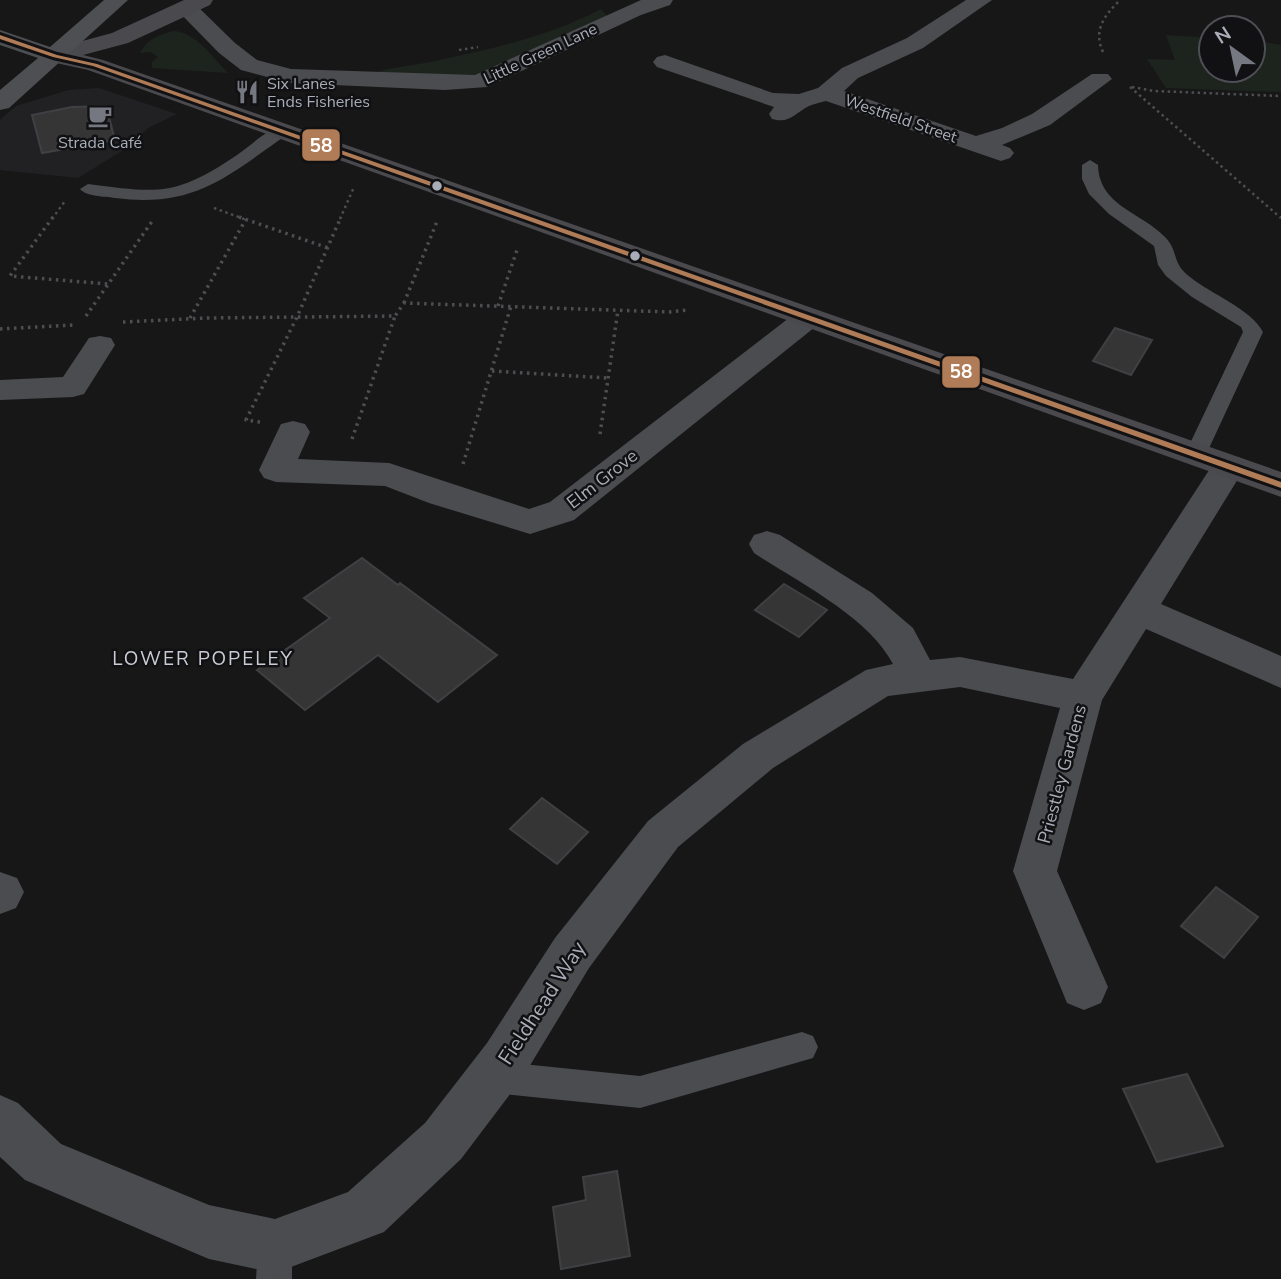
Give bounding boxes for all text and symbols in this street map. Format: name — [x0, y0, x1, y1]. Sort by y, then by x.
north arrow — [1197, 14, 1267, 84]
street label: Little Green Lane — [480, 18, 601, 90]
text: N — [1210, 21, 1236, 50]
place label: Six Lanes Ends Fisheries — [267, 73, 370, 113]
restaurant icon: Six Lanes Ends Fisheries — [233, 78, 261, 106]
street label: Westfield Street — [841, 89, 960, 149]
cafe icon: Strada Café — [86, 102, 114, 130]
line badge: 58 — [301, 128, 341, 162]
place label: Strada Café — [58, 132, 142, 154]
text: 58 — [310, 133, 332, 159]
unlabelled marker — [430, 179, 444, 193]
unlabelled marker — [628, 249, 642, 263]
line badge: 58 — [941, 355, 981, 389]
text: 58 — [950, 359, 972, 385]
street label: Elm Grove — [562, 444, 642, 514]
district label: LOWER POPELEY — [112, 646, 294, 672]
street label: Priestley Gardens — [1032, 702, 1092, 846]
street label: Fieldhead Way — [492, 936, 592, 1070]

